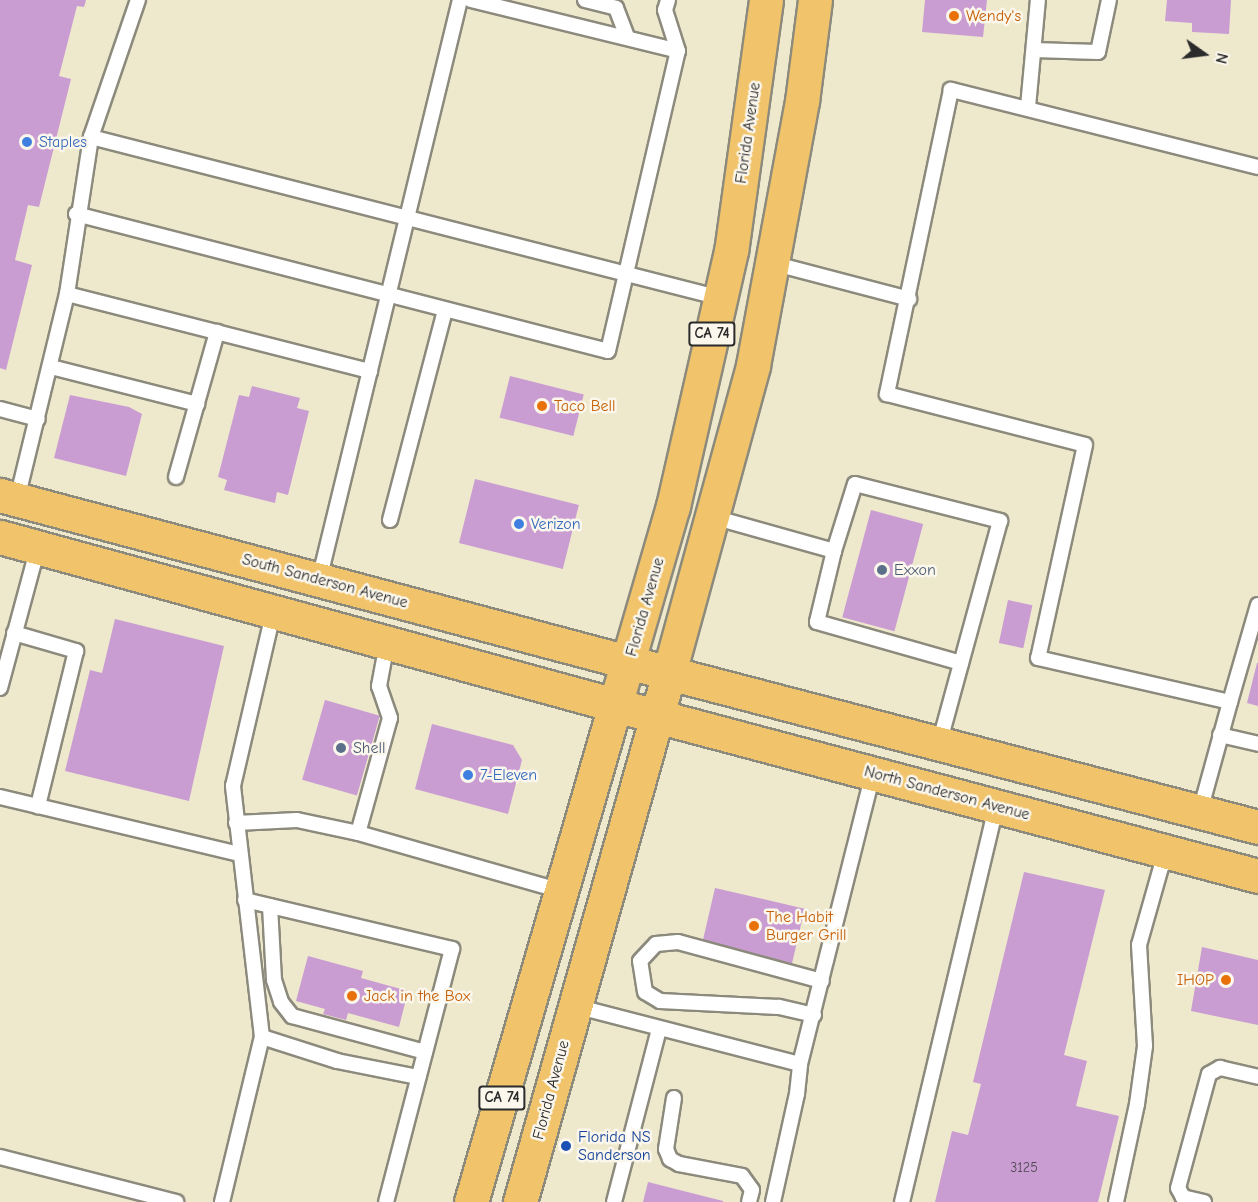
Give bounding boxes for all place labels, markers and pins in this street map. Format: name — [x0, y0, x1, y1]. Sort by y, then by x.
place label: Wendy's — [966, 6, 1021, 26]
marker: Wendy's — [947, 9, 961, 23]
place label: Staples — [39, 132, 87, 152]
marker: Staples — [20, 135, 34, 149]
place label: Taco Bell — [554, 396, 616, 416]
marker: Taco Bell — [535, 399, 549, 413]
place label: Verizon — [531, 514, 581, 534]
marker: Verizon — [512, 517, 526, 531]
place label: Exxon — [894, 560, 936, 580]
marker: Exxon — [875, 563, 889, 577]
place label: Shell — [353, 738, 385, 758]
marker: Shell — [334, 741, 348, 755]
place label: 7-Eleven — [480, 765, 537, 785]
marker: 7-Eleven — [461, 768, 475, 782]
place label: The Habit Burger Grill — [766, 907, 847, 945]
marker: The Habit Burger Grill — [747, 919, 761, 933]
place label: IHOP — [1177, 970, 1214, 990]
marker: IHOP — [1219, 973, 1233, 987]
place label: Jack in the Box — [364, 986, 470, 1006]
marker: Jack in the Box — [345, 989, 359, 1003]
place label: Florida NS Sanderson — [578, 1127, 651, 1165]
marker: Florida NS Sanderson — [559, 1139, 573, 1153]

